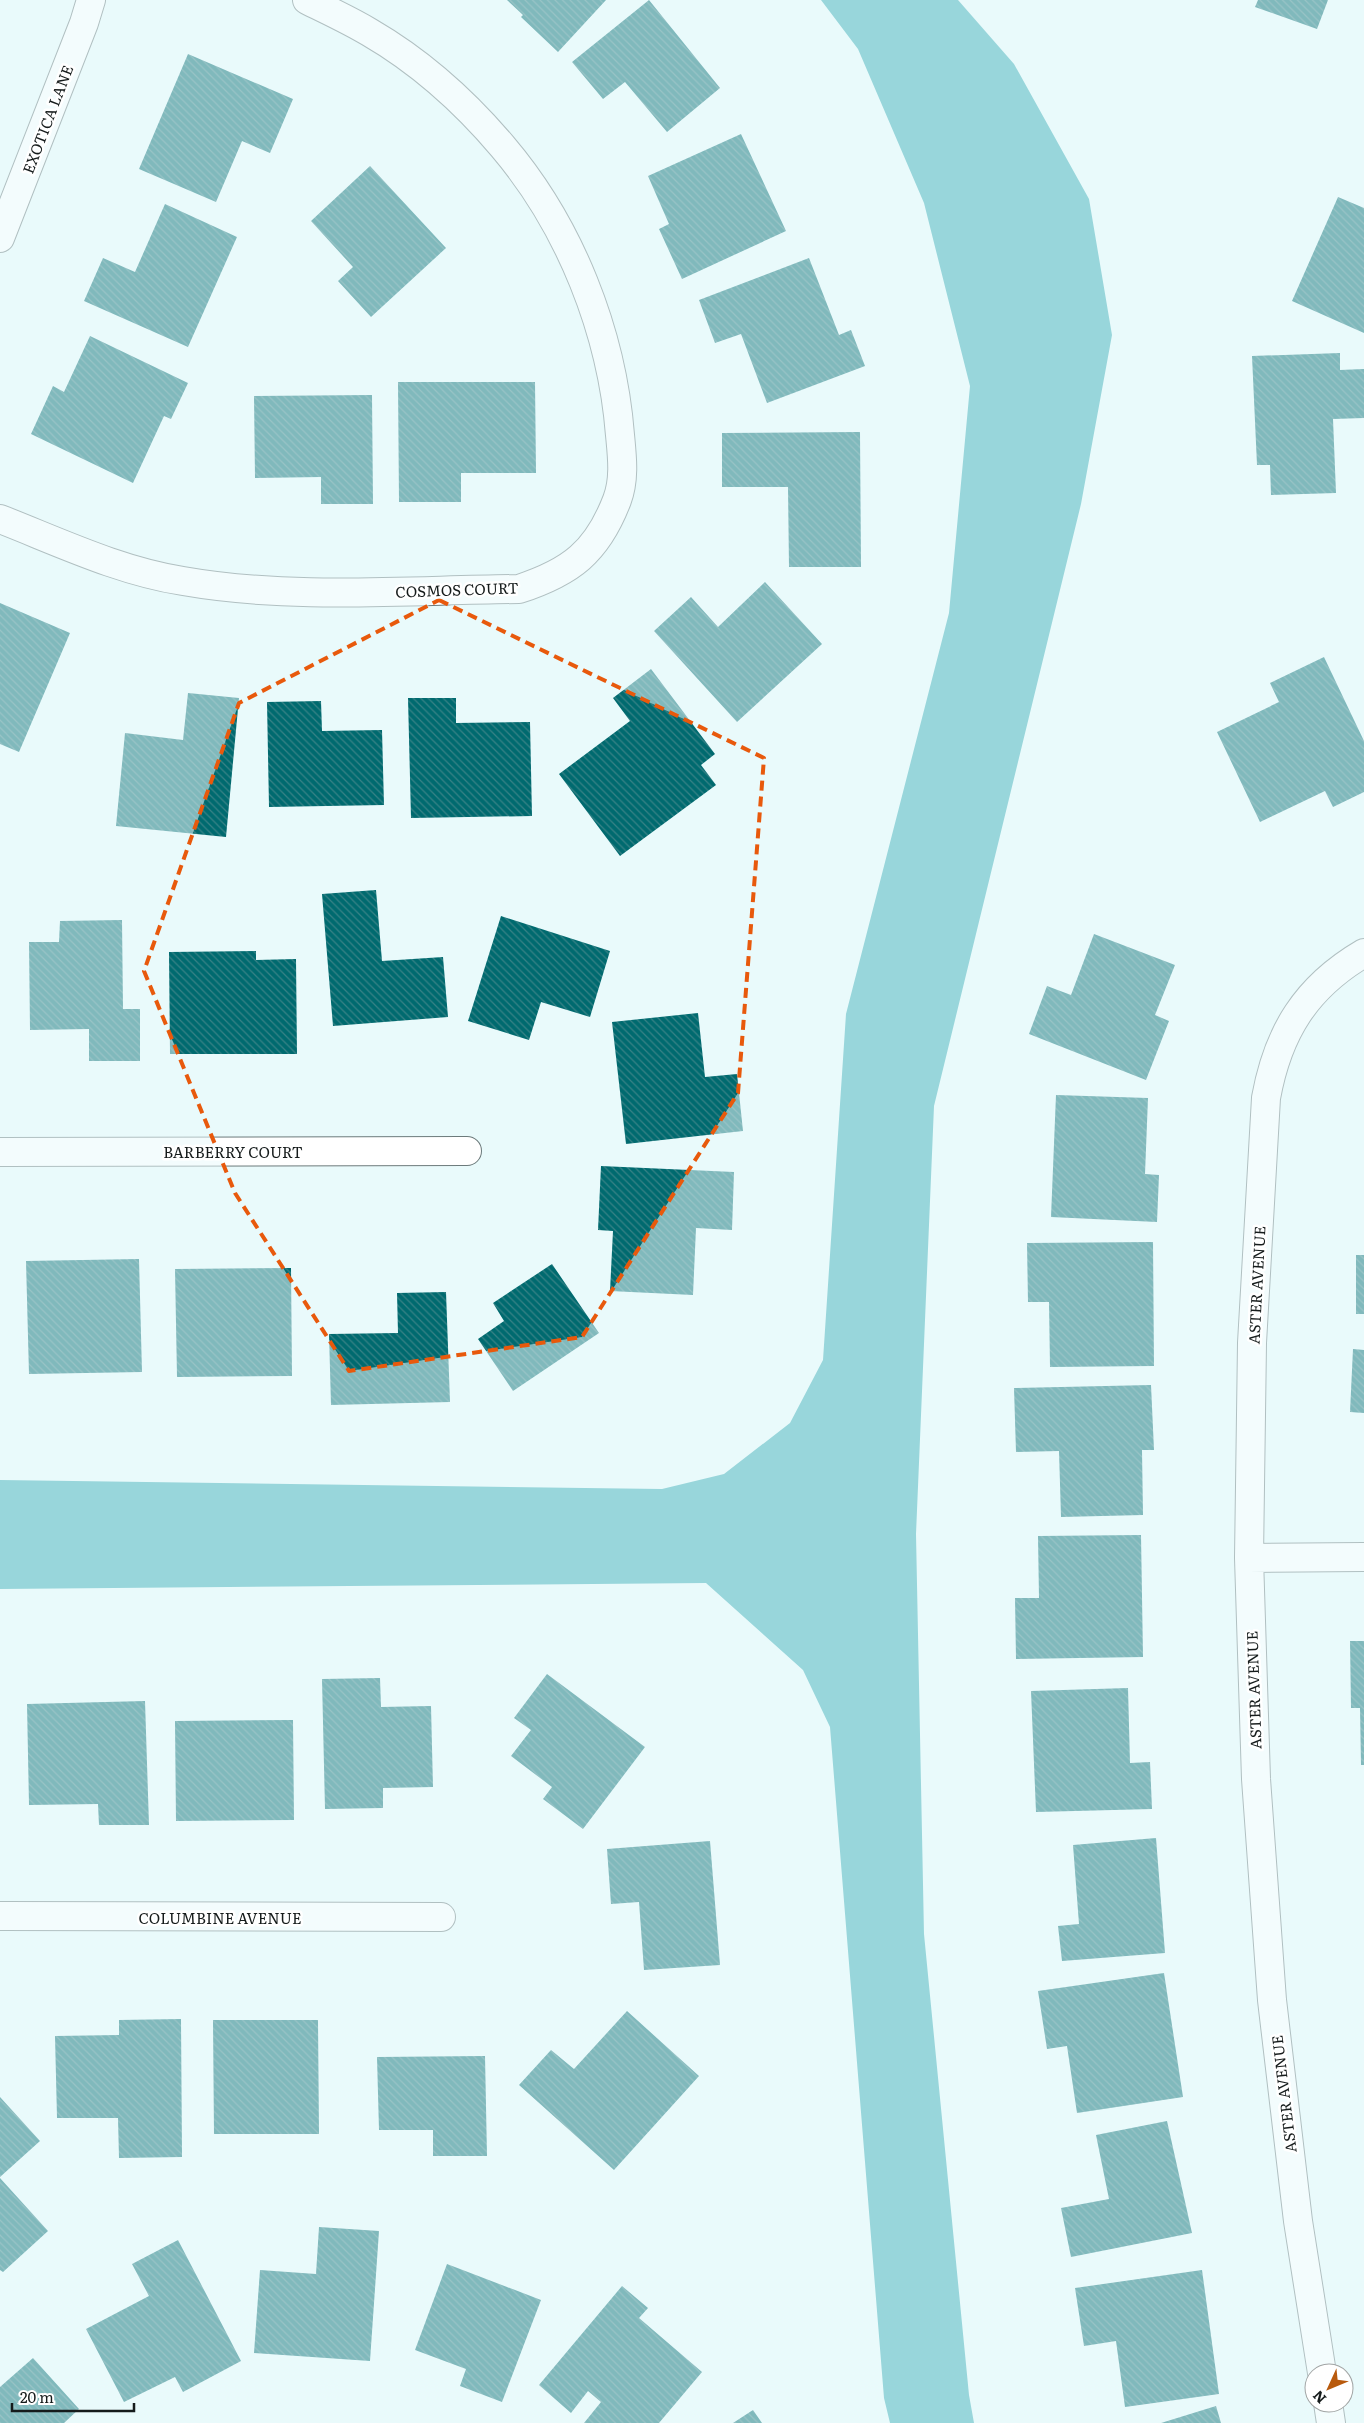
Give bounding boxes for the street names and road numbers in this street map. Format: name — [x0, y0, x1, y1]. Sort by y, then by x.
street label: EXOTICA LANE — [16, 61, 78, 177]
street label: COSMOS COURT — [395, 575, 519, 603]
street label: BARBERRY COURT — [163, 1140, 303, 1163]
street label: ASTER AVENUE — [1241, 1225, 1271, 1345]
street label: ASTER AVENUE — [1239, 1630, 1267, 1750]
street label: COLUMBINE AVENUE — [139, 1906, 301, 1929]
street label: ASTER AVENUE — [1264, 2034, 1302, 2154]

